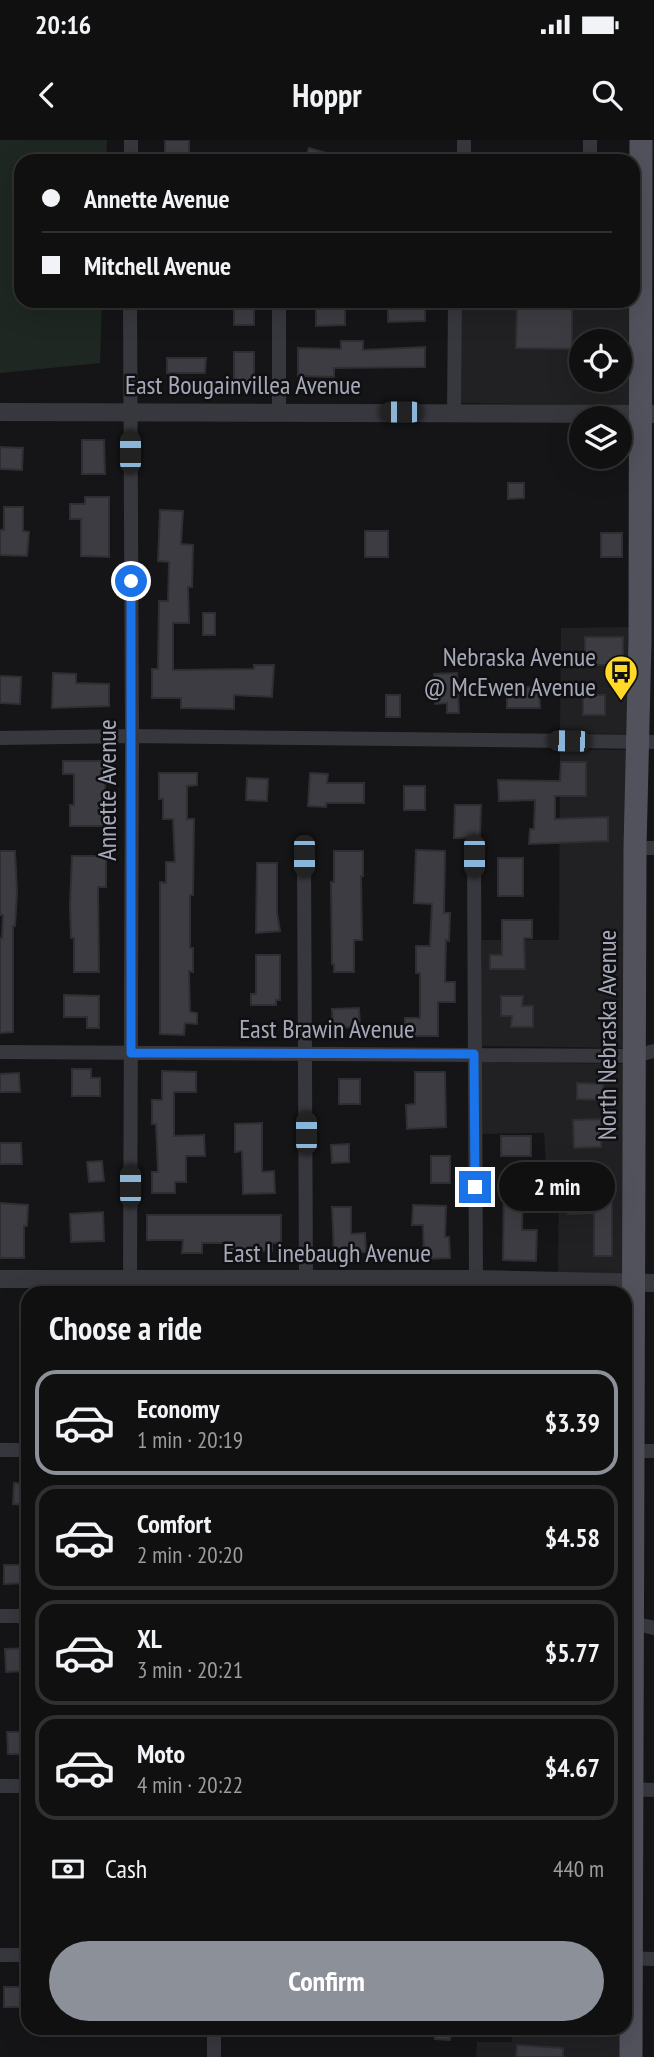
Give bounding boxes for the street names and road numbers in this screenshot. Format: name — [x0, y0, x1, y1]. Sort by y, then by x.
street label: East Bougainvillea Avenue — [125, 368, 361, 401]
street label: Annette Avenue — [90, 719, 123, 861]
street label: North Nebraska Avenue — [590, 930, 623, 1140]
street label: East Brawin Avenue — [239, 1012, 415, 1045]
street label: East Linebaugh Avenue — [223, 1236, 431, 1269]

